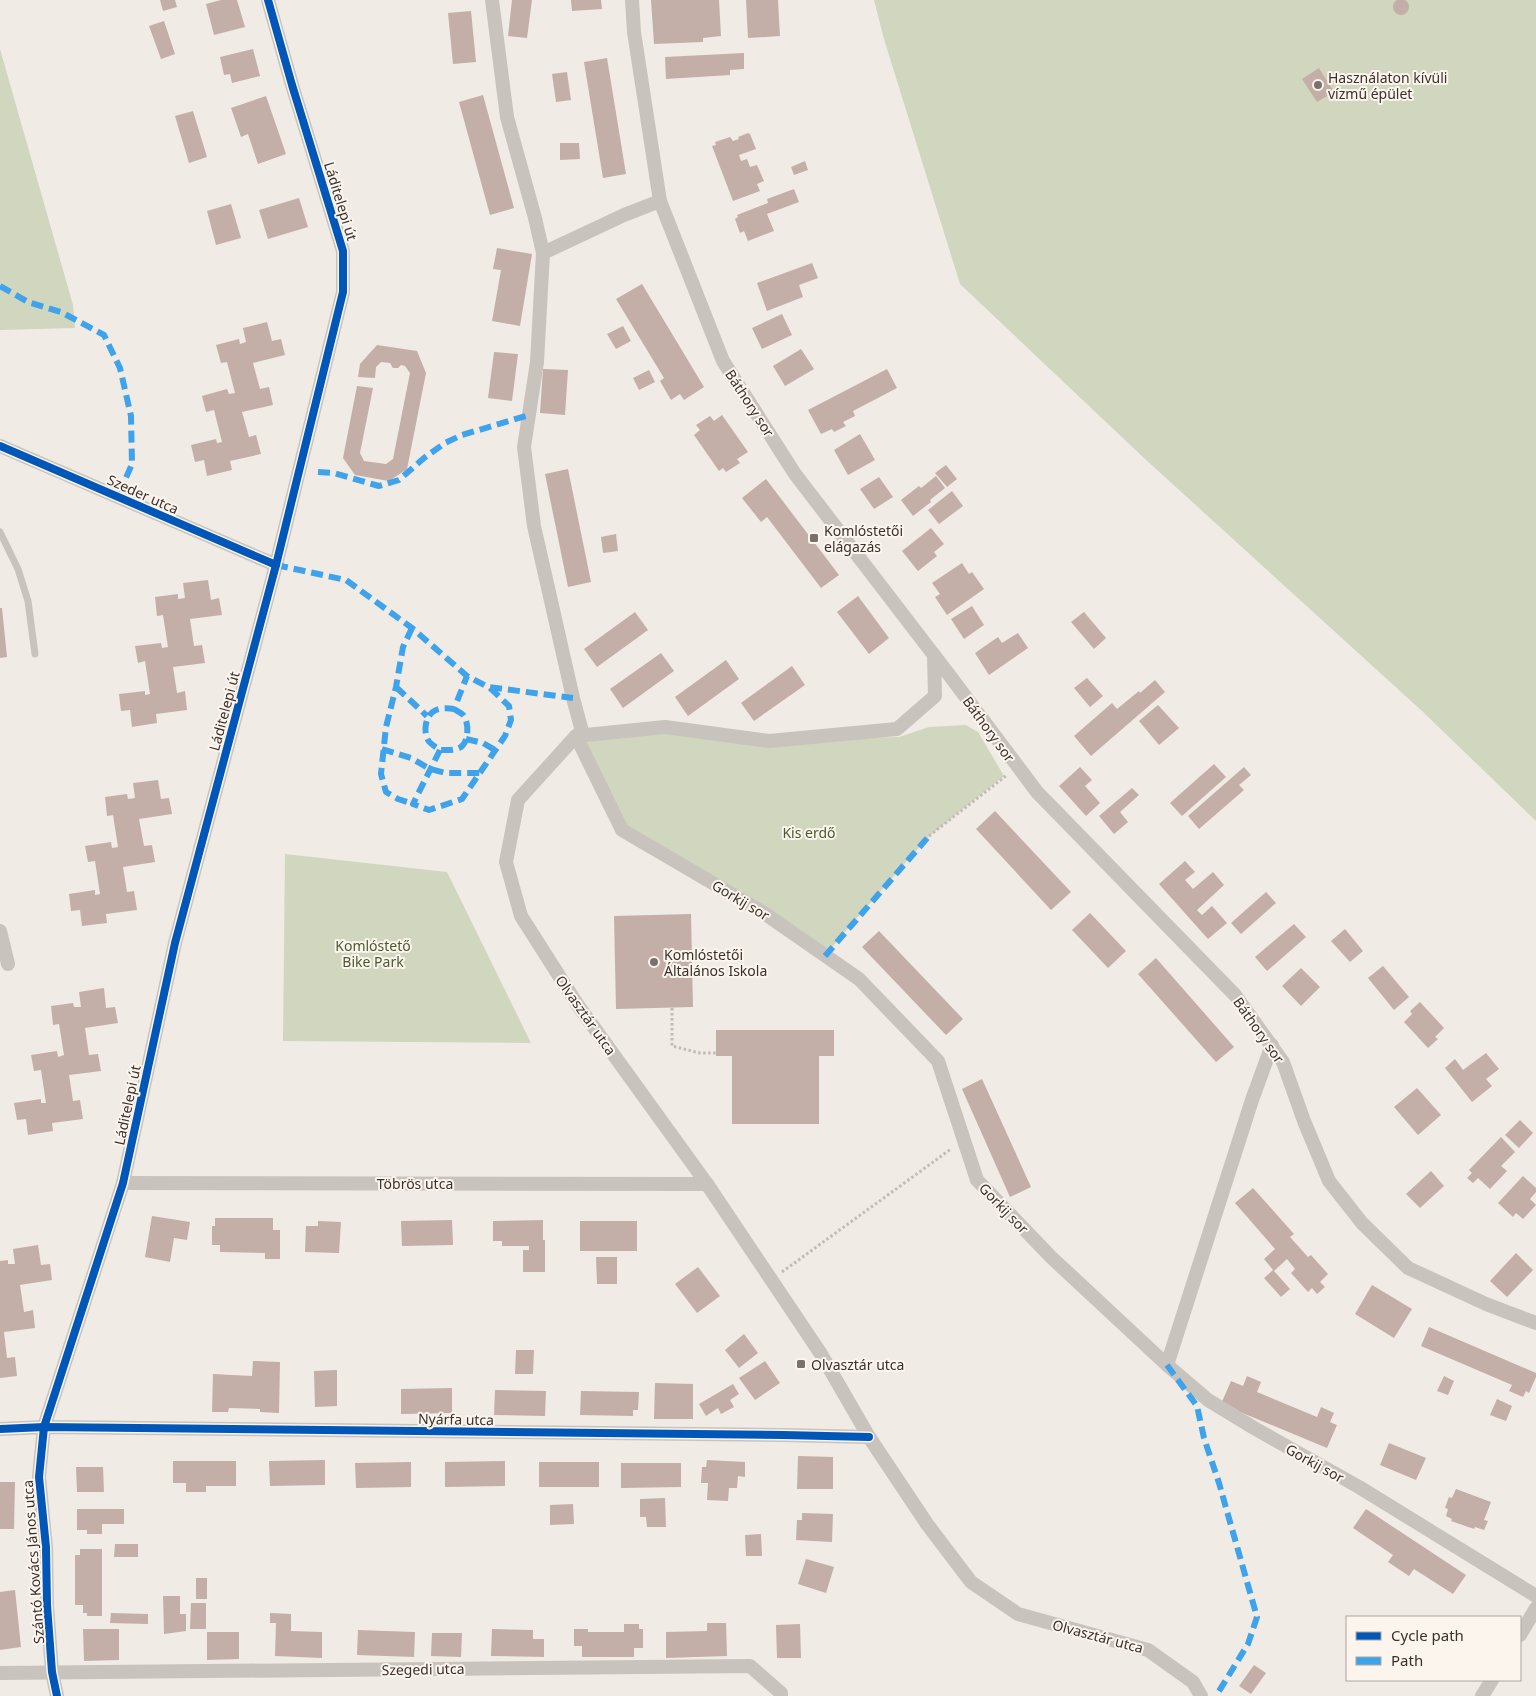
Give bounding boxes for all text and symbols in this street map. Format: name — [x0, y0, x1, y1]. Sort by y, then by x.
place label: Használaton kívüli vízmű épület — [1328, 68, 1447, 103]
marker: Használaton kívüli vízmű épület — [1312, 79, 1324, 91]
street label: Láditelepi út — [320, 159, 362, 243]
street label: Báthory sor — [721, 366, 779, 440]
street label: Szeder utca — [104, 470, 182, 518]
place label: Komlóstetői elágazás — [824, 521, 903, 556]
marker: Komlóstetői elágazás — [808, 532, 820, 544]
street label: Láditelepi út — [204, 669, 244, 753]
street label: Báthory sor — [959, 692, 1019, 766]
park label: Kis erdő — [782, 823, 836, 842]
street label: Gorkij sor — [709, 875, 773, 925]
park label: Komlóstető Bike Park — [335, 936, 411, 971]
place label: Komlóstetői Általános Iskola — [664, 945, 767, 980]
marker: Komlóstetői Általános Iskola — [648, 956, 660, 968]
street label: Olvasztár utca — [551, 971, 621, 1059]
street label: Báthory sor — [1229, 993, 1289, 1067]
street label: Láditelepi út — [109, 1063, 145, 1147]
street label: Töbrös utca — [377, 1174, 453, 1193]
street label: Gorkij sor — [975, 1178, 1033, 1238]
place label: Olvasztár utca — [811, 1355, 904, 1374]
marker: Olvasztár utca — [795, 1358, 807, 1370]
street label: Nyárfa utca — [418, 1409, 494, 1429]
street label: Gorkij sor — [1283, 1439, 1348, 1487]
street label: Szántó Kovács János utca — [18, 1479, 48, 1645]
street label: Olvasztár utca — [1050, 1615, 1146, 1657]
legend — [1346, 1616, 1521, 1681]
text: Cycle path — [1391, 1625, 1464, 1645]
text: Path — [1391, 1650, 1423, 1670]
street label: Szegedi utca — [381, 1659, 465, 1679]

